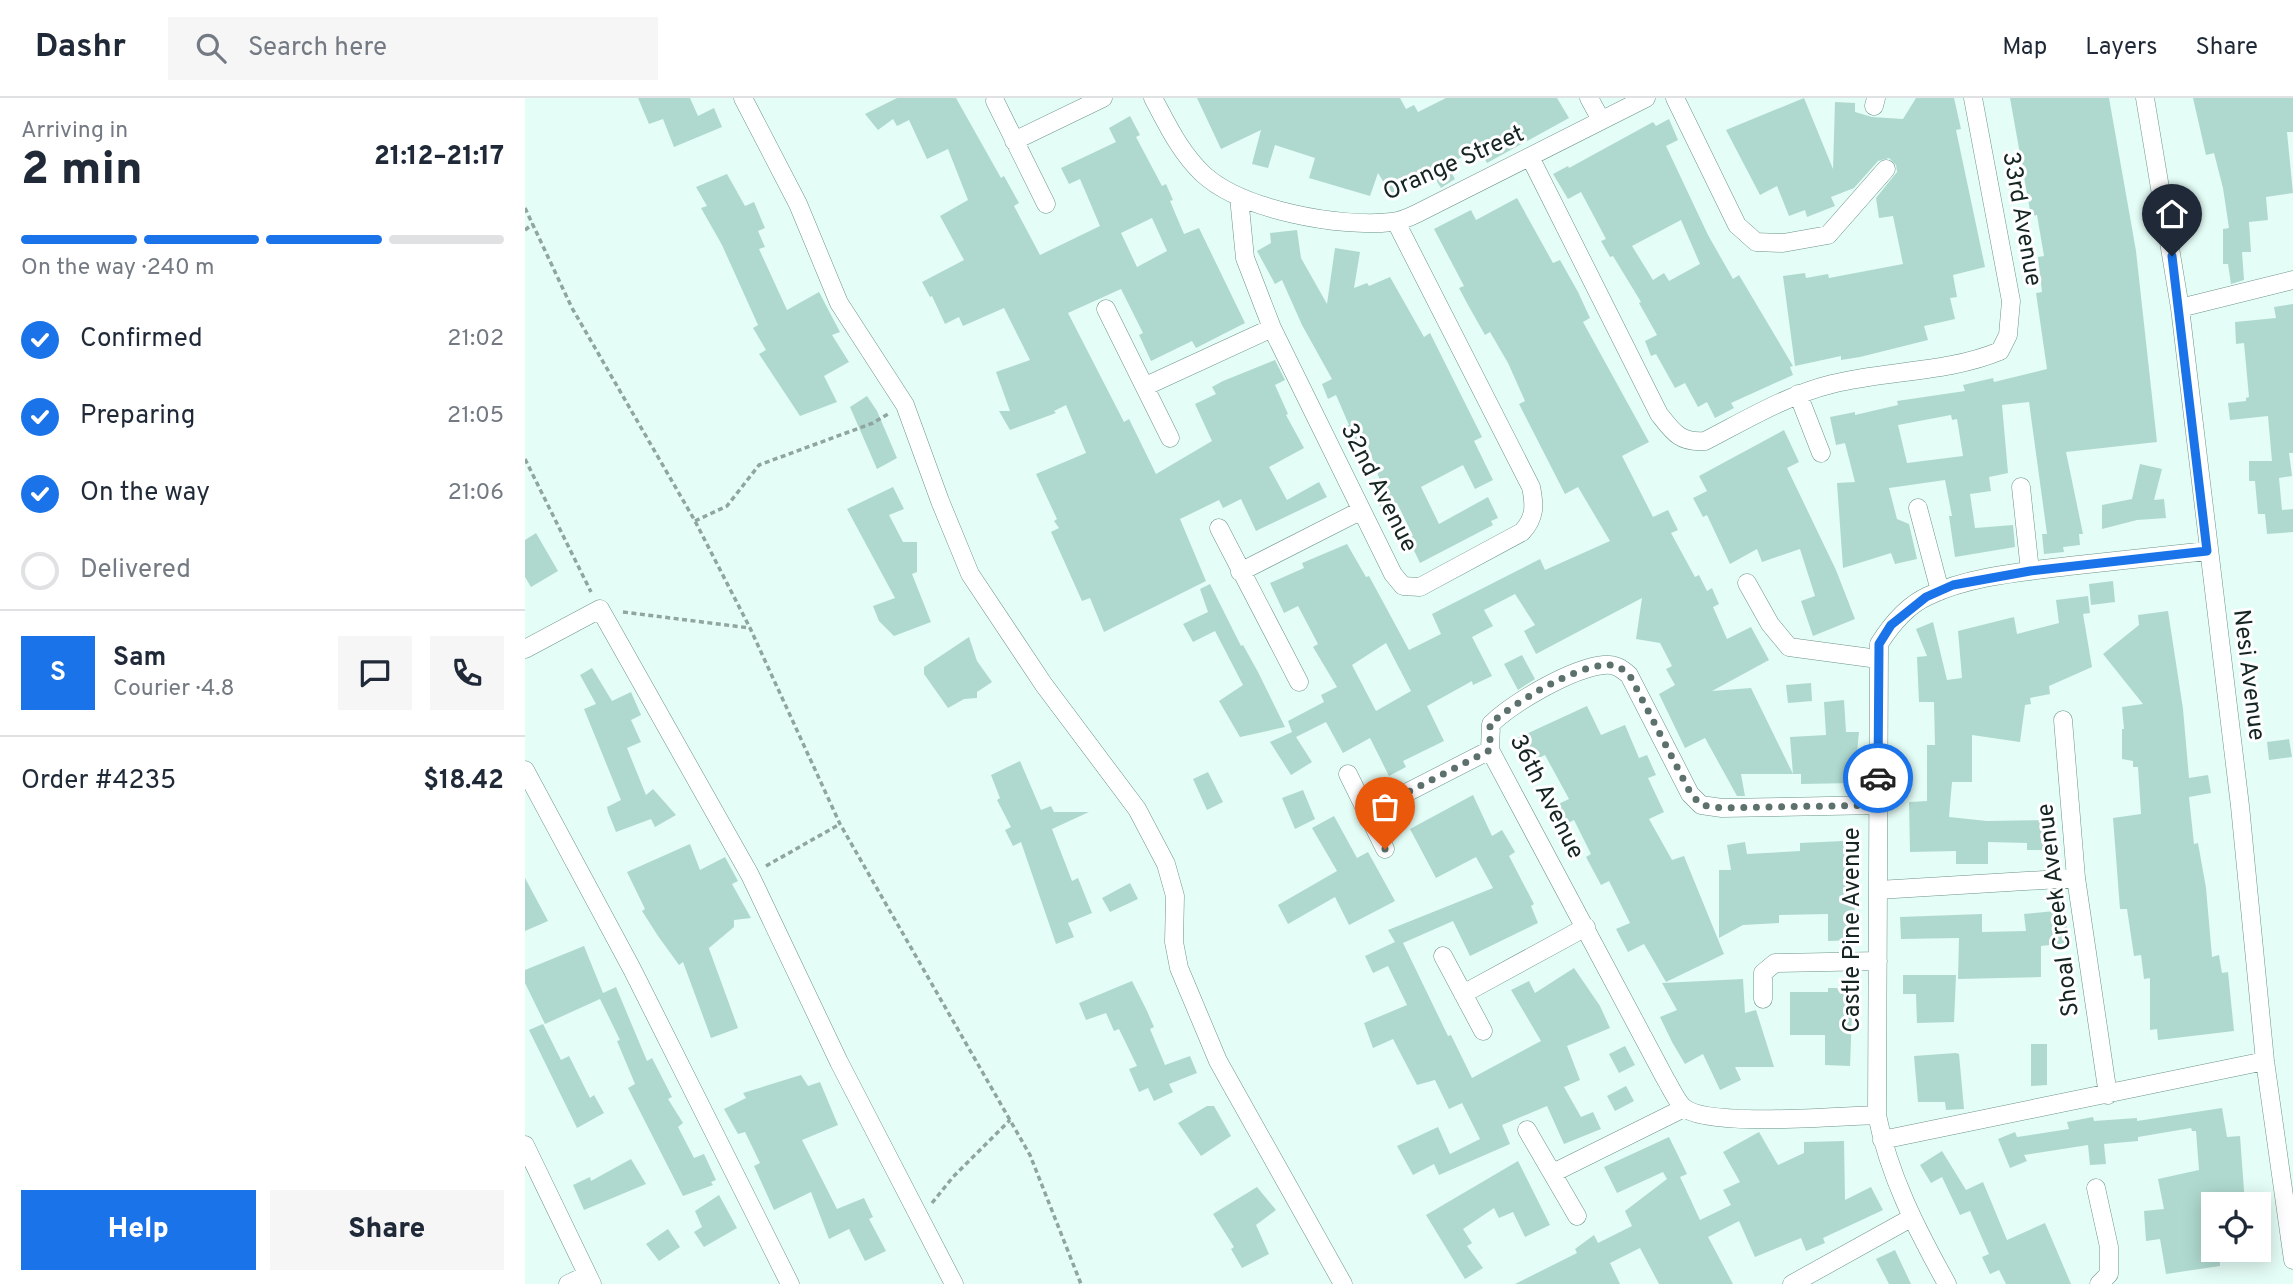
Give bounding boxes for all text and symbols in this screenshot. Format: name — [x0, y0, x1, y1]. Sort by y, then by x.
search box — [168, 17, 658, 80]
text: Dashr — [35, 27, 126, 69]
icon: search — [192, 29, 230, 67]
text: Search here — [248, 32, 387, 65]
text: Map — [2002, 33, 2047, 63]
text: Layers — [2085, 33, 2157, 63]
text: Share — [2195, 33, 2258, 63]
text: Arriving in — [21, 117, 128, 146]
street label: Orange Street — [1379, 120, 1529, 208]
text: 21:12–21:17 — [374, 141, 504, 174]
text: 2 min — [21, 142, 143, 201]
street label: 33rd Avenue — [1994, 149, 2048, 289]
pin — [2142, 184, 2202, 256]
icon: home — [2153, 195, 2191, 233]
text: On the way · 240 m — [21, 254, 215, 283]
icon: check — [21, 321, 59, 359]
text: Confirmed — [80, 323, 203, 356]
text: 21:02 — [447, 325, 504, 354]
icon: check — [21, 398, 59, 436]
text: Preparing — [80, 400, 195, 433]
text: 21:05 — [447, 402, 504, 431]
street label: 32nd Avenue — [1333, 418, 1423, 558]
icon: check — [21, 475, 59, 513]
text: On the way — [80, 477, 210, 510]
text: 21:06 — [448, 479, 504, 508]
text: Delivered — [80, 554, 191, 587]
street label: Nesi Avenue — [2225, 608, 2271, 742]
button: chat — [338, 636, 412, 710]
button: phone — [430, 636, 504, 710]
text: Sam — [113, 642, 166, 675]
text: S — [50, 657, 66, 690]
text: Courier · 4.8 — [113, 675, 234, 704]
street label: 36th Avenue — [1502, 730, 1590, 864]
courier — [1843, 743, 1913, 813]
icon: car — [1859, 759, 1897, 797]
text: Order #4235 — [21, 765, 176, 798]
text: $18.42 — [423, 765, 504, 798]
pin — [1355, 777, 1415, 849]
icon: bag — [1366, 788, 1404, 826]
street label: Shoal Creek Avenue — [2031, 802, 2087, 1018]
street label: Castle Pine Avenue — [1838, 827, 1868, 1033]
button: Help — [21, 1190, 256, 1270]
button: Share — [270, 1190, 504, 1270]
map controls — [2201, 1192, 2271, 1262]
button: locate — [2201, 1192, 2271, 1262]

